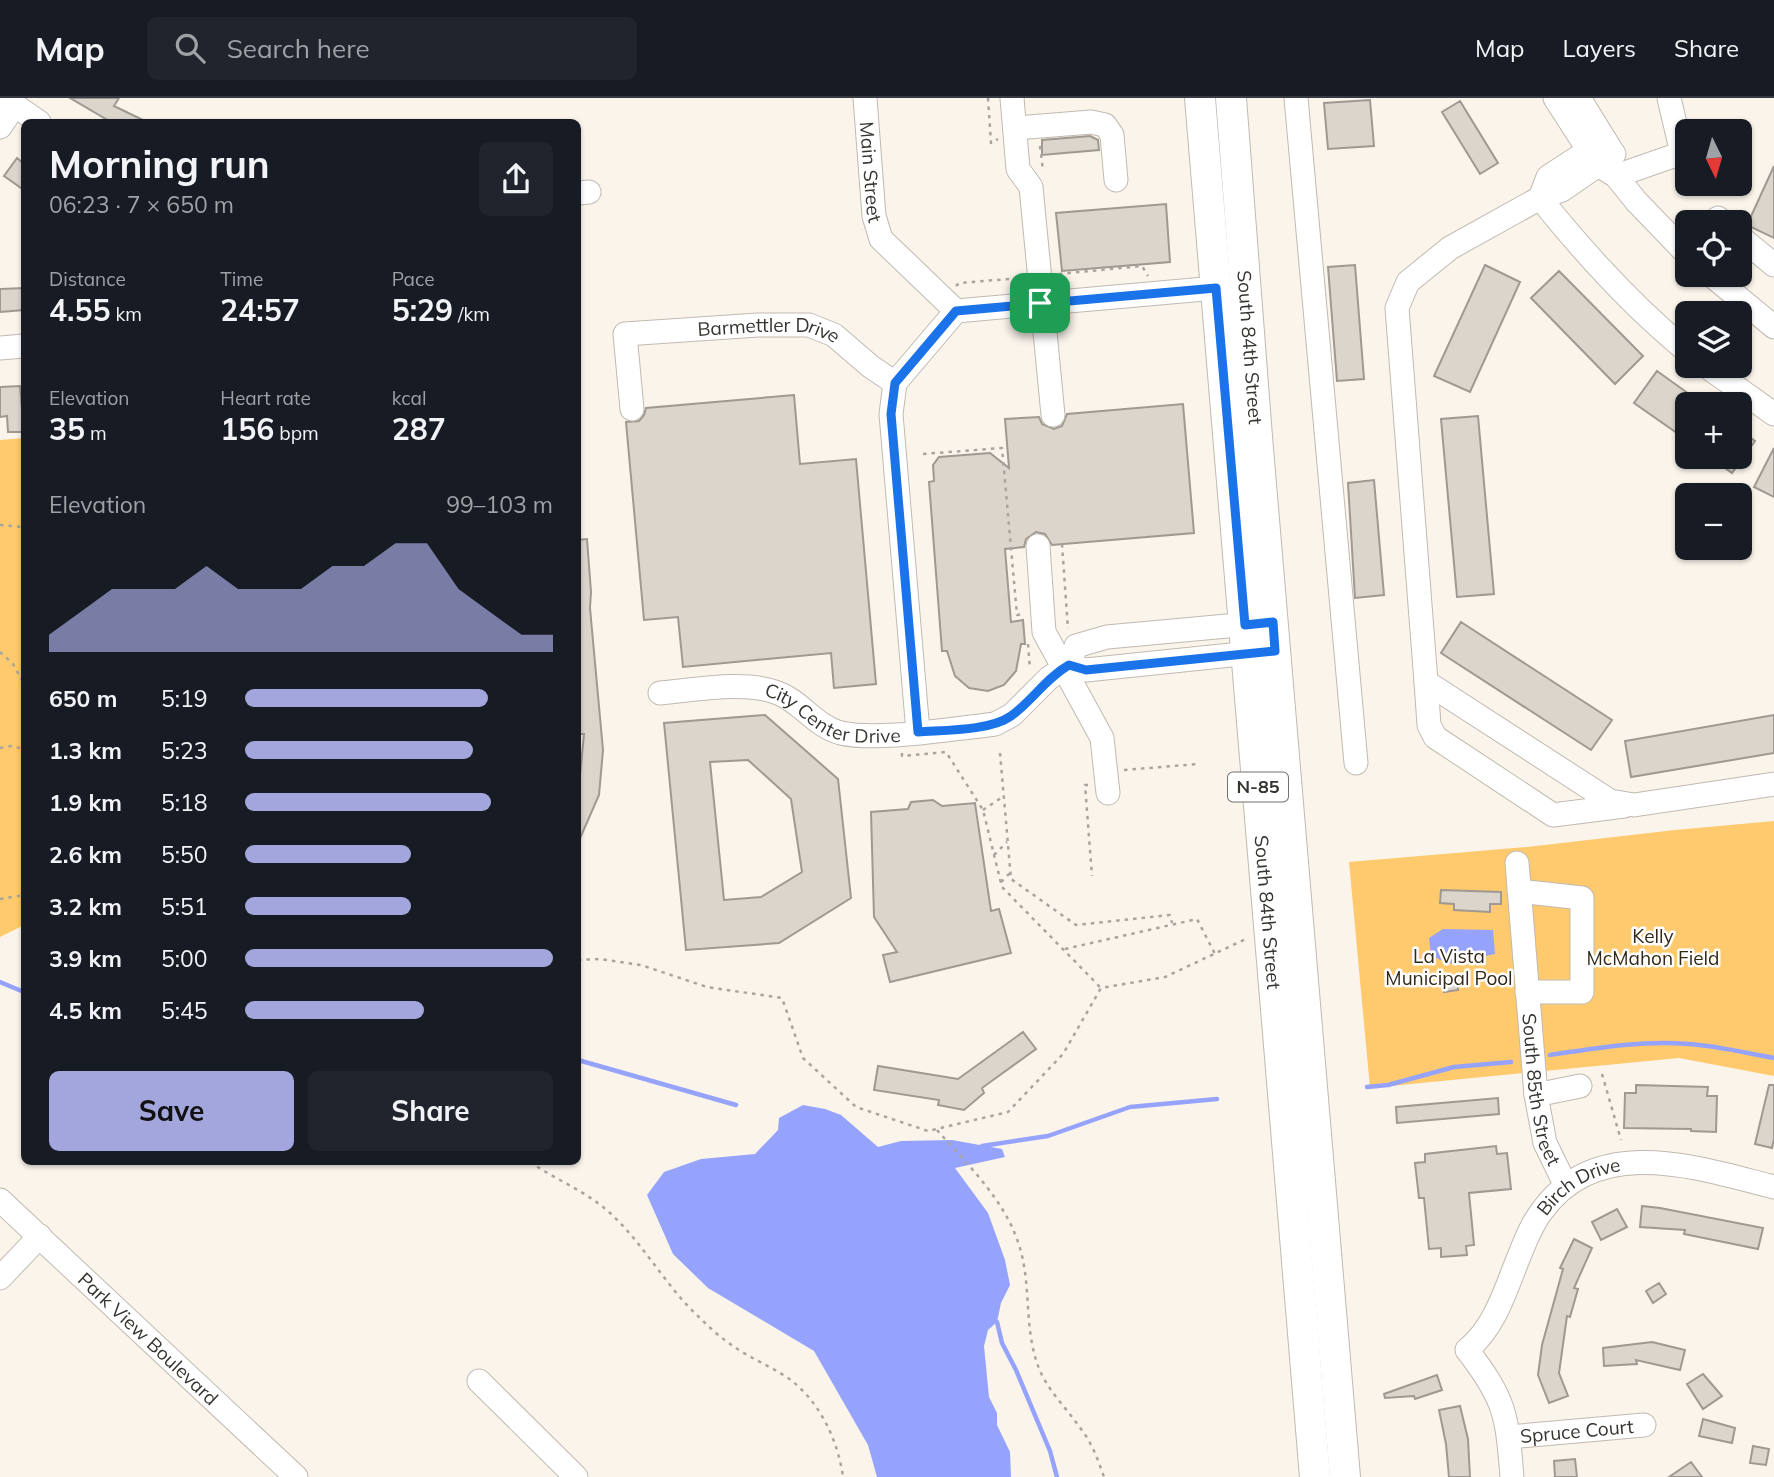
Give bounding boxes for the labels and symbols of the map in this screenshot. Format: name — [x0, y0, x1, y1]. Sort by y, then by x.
north arrow — [1675, 119, 1752, 196]
street label: Main Street — [855, 121, 887, 226]
street label: South 84th Street — [1232, 269, 1268, 426]
pin — [1010, 273, 1070, 333]
street label: Barmettler Drive — [697, 313, 846, 348]
street label: City Center Drive — [762, 678, 901, 748]
road number: N-85 — [1228, 772, 1288, 802]
street label: South 84th Street — [1250, 834, 1286, 991]
park label: Kelly McMahon Field — [1587, 924, 1719, 970]
park label: La Vista Municipal Pool — [1385, 944, 1513, 990]
street label: South 85th Street — [1517, 1012, 1566, 1170]
street label: Birch Drive — [1531, 1152, 1622, 1220]
street label: Park View Boulevard — [73, 1267, 223, 1410]
street label: Spruce Court — [1519, 1414, 1635, 1448]

